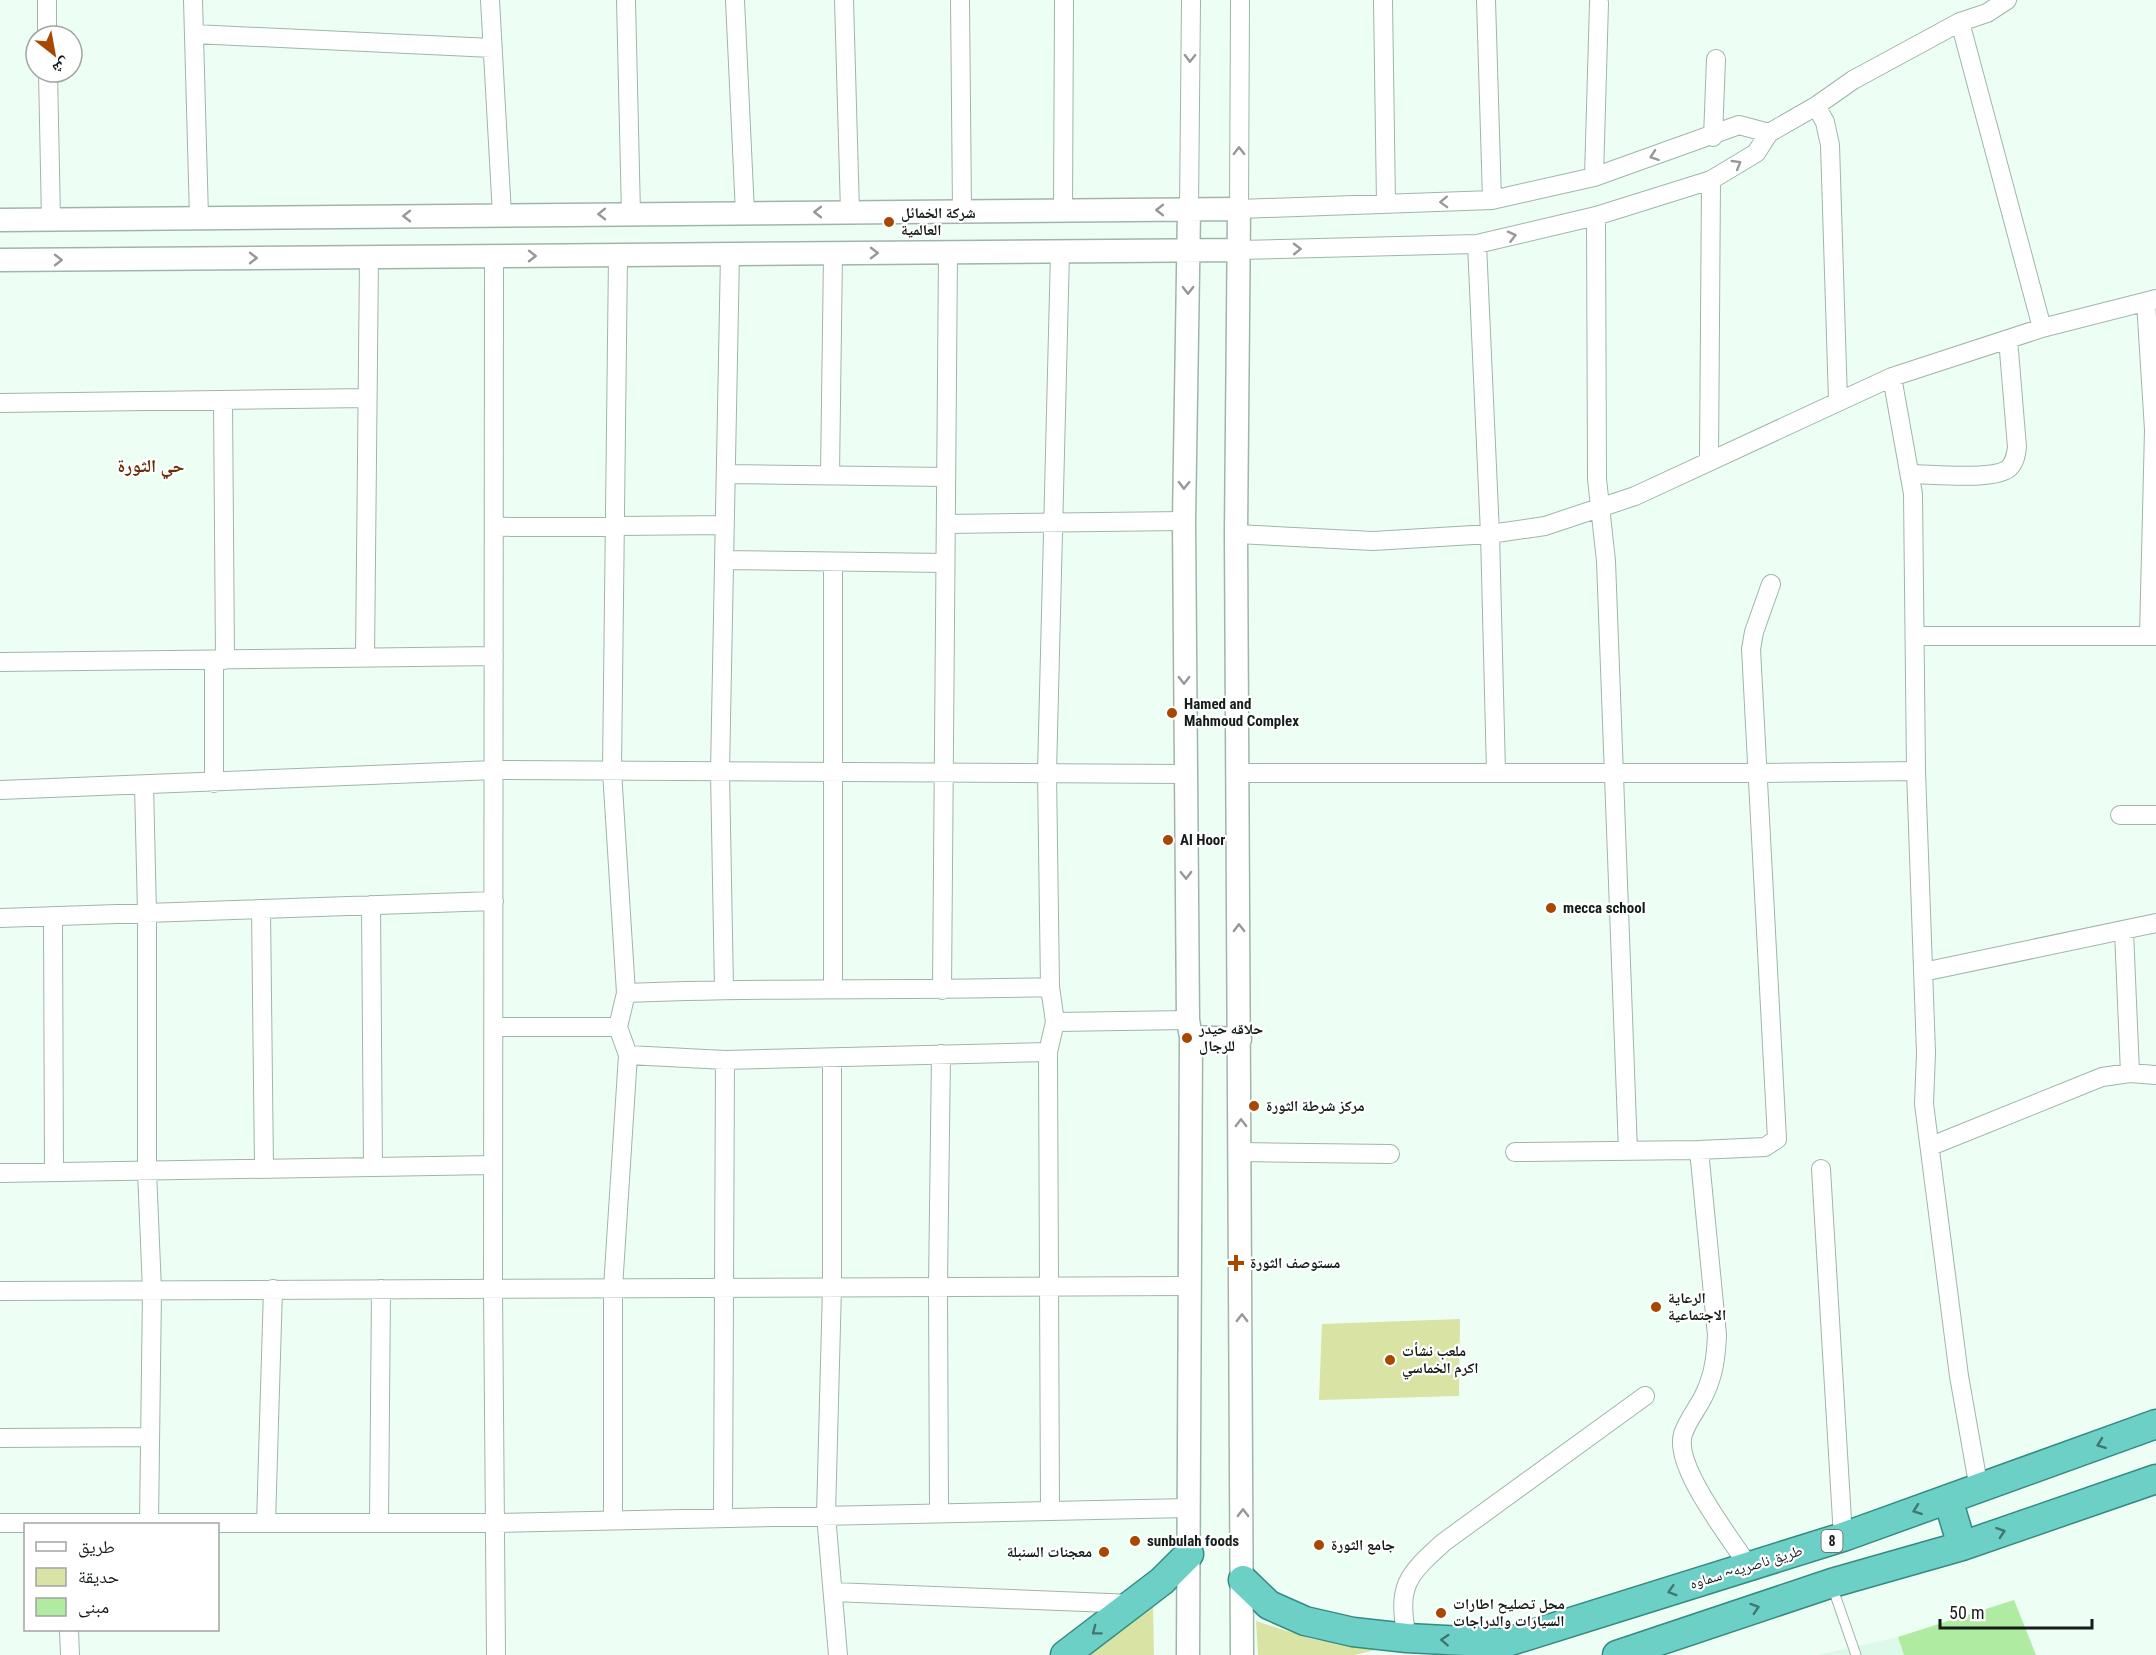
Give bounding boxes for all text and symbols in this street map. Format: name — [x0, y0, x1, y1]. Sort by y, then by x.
north arrow — [24, 24, 84, 84]
text: ش — [49, 54, 74, 79]
one-way arrow — [1184, 54, 1196, 63]
one-way arrow — [1233, 146, 1245, 155]
one-way arrow — [1649, 149, 1660, 162]
one-way arrow — [1731, 160, 1741, 172]
one-way arrow — [1439, 195, 1448, 208]
place label: شركة الخمائل العالمية — [901, 204, 976, 239]
one-way arrow — [1155, 204, 1164, 216]
one-way arrow — [813, 206, 822, 218]
one-way arrow — [597, 208, 606, 220]
one-way arrow — [402, 209, 411, 222]
marker: شركة الخمائل العالمية — [882, 215, 896, 229]
one-way arrow — [1507, 230, 1517, 243]
one-way arrow — [1293, 242, 1302, 255]
one-way arrow — [870, 247, 879, 259]
one-way arrow — [528, 250, 537, 262]
one-way arrow — [249, 252, 258, 264]
one-way arrow — [54, 253, 63, 266]
one-way arrow — [1182, 285, 1194, 294]
district label: حي الثورة — [118, 455, 185, 480]
one-way arrow — [1178, 480, 1190, 489]
one-way arrow — [1178, 675, 1190, 684]
place label: Hamed and Mahmoud Complex — [1184, 695, 1299, 730]
marker: Hamed and Mahmoud Complex — [1165, 706, 1179, 720]
place label: Al Hoor — [1180, 831, 1225, 849]
marker: Al Hoor — [1161, 833, 1175, 847]
one-way arrow — [1180, 870, 1192, 879]
place label: mecca school — [1563, 899, 1645, 917]
marker: mecca school — [1544, 901, 1558, 915]
one-way arrow — [1233, 923, 1245, 932]
place label: حلاقه حيدر للرجال — [1198, 1020, 1263, 1055]
marker: حلاقه حيدر للرجال — [1180, 1031, 1194, 1045]
place label: مركز شرطة الثورة — [1266, 1097, 1365, 1115]
marker: مركز شرطة الثورة — [1247, 1099, 1261, 1113]
one-way arrow — [1235, 1118, 1247, 1127]
marker: مستوصف الثورة — [1227, 1254, 1245, 1272]
place label: مستوصف الثورة — [1250, 1254, 1340, 1272]
place label: الرعاية الاجتماعية — [1668, 1289, 1726, 1324]
marker: الرعاية الاجتماعية — [1649, 1300, 1663, 1314]
one-way arrow — [1236, 1313, 1248, 1322]
place label: ملعب نشأت اكرم الخماسي — [1402, 1342, 1479, 1380]
marker: ملعب نشأت اكرم الخماسي — [1383, 1353, 1397, 1367]
one-way arrow — [2096, 1437, 2107, 1450]
one-way arrow — [1913, 1503, 1923, 1516]
one-way arrow — [1237, 1508, 1249, 1517]
legend — [24, 1523, 219, 1631]
one-way arrow — [1996, 1527, 2006, 1540]
road number: 8 — [1822, 1530, 1842, 1552]
place label: sunbulah foods — [1147, 1532, 1239, 1550]
marker: sunbulah foods — [1128, 1534, 1142, 1548]
text: طريق — [78, 1536, 115, 1558]
place label: جامع الثورة — [1331, 1536, 1395, 1555]
marker: جامع الثورة — [1312, 1538, 1326, 1552]
street label: طريق ناصريه~ سماوه — [1687, 1541, 1805, 1594]
place label: معجنات السنبلة — [1007, 1543, 1092, 1561]
marker: معجنات السنبلة — [1097, 1545, 1111, 1559]
text: حديقة — [78, 1566, 119, 1587]
one-way arrow — [1667, 1583, 1678, 1596]
scale bar — [1940, 1592, 2092, 1630]
place label: محل تصليح اطارات السيارات والدراجات — [1453, 1595, 1565, 1630]
text: مبنى — [78, 1596, 109, 1618]
text: 50 m — [1949, 1602, 1984, 1623]
one-way arrow — [1749, 1603, 1760, 1616]
marker: محل تصليح اطارات السيارات والدراجات — [1434, 1606, 1448, 1620]
one-way arrow — [1092, 1624, 1103, 1635]
one-way arrow — [1441, 1634, 1450, 1647]

